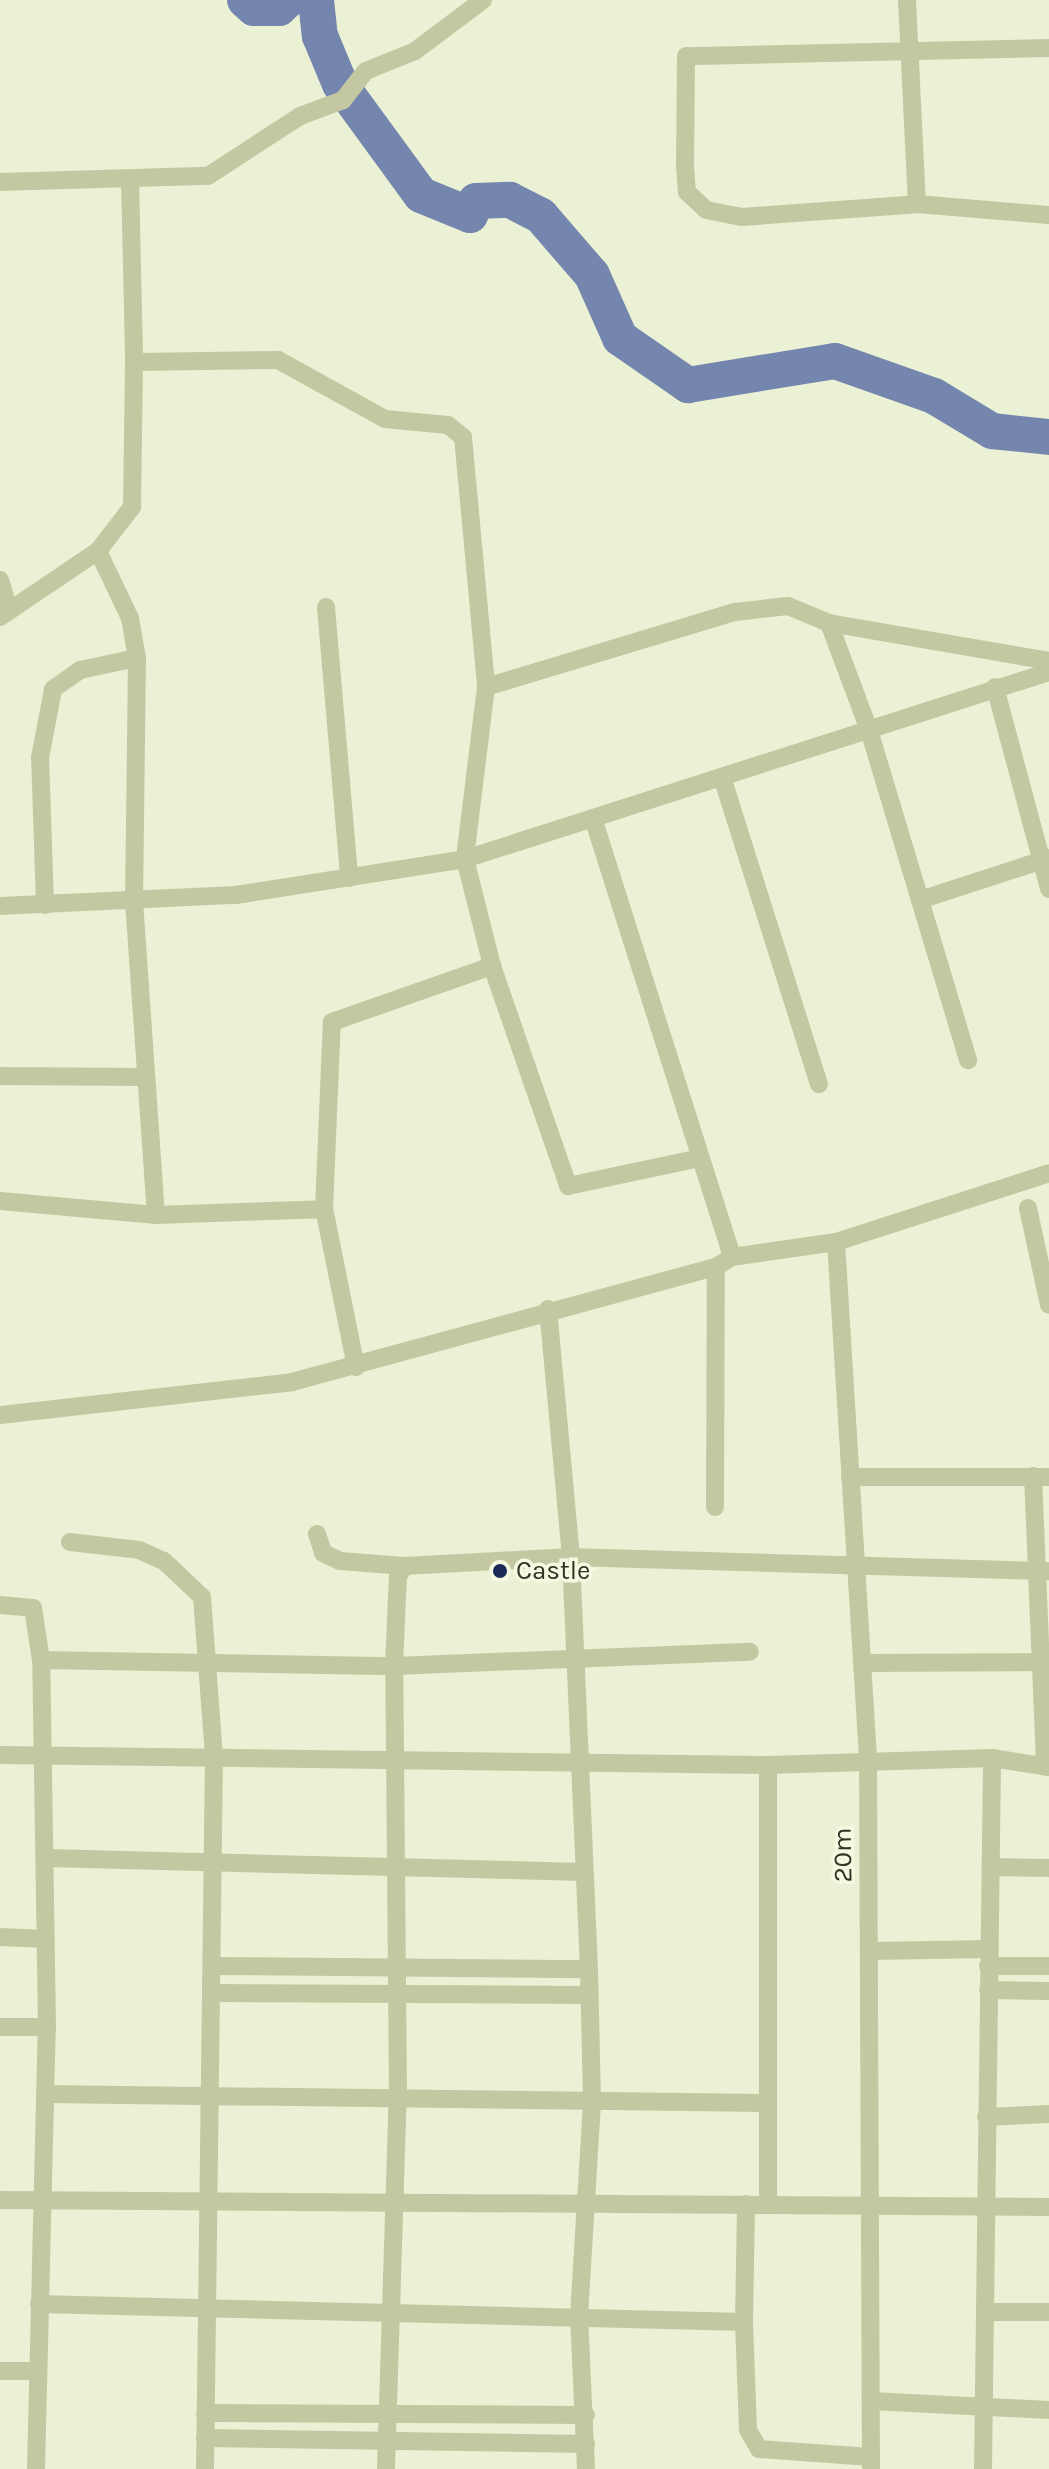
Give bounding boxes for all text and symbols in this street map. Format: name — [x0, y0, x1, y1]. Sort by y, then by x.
place label: Castle — [516, 1555, 590, 1587]
marker: Castle — [491, 1562, 509, 1580]
street label: 20m — [827, 1827, 859, 1883]

